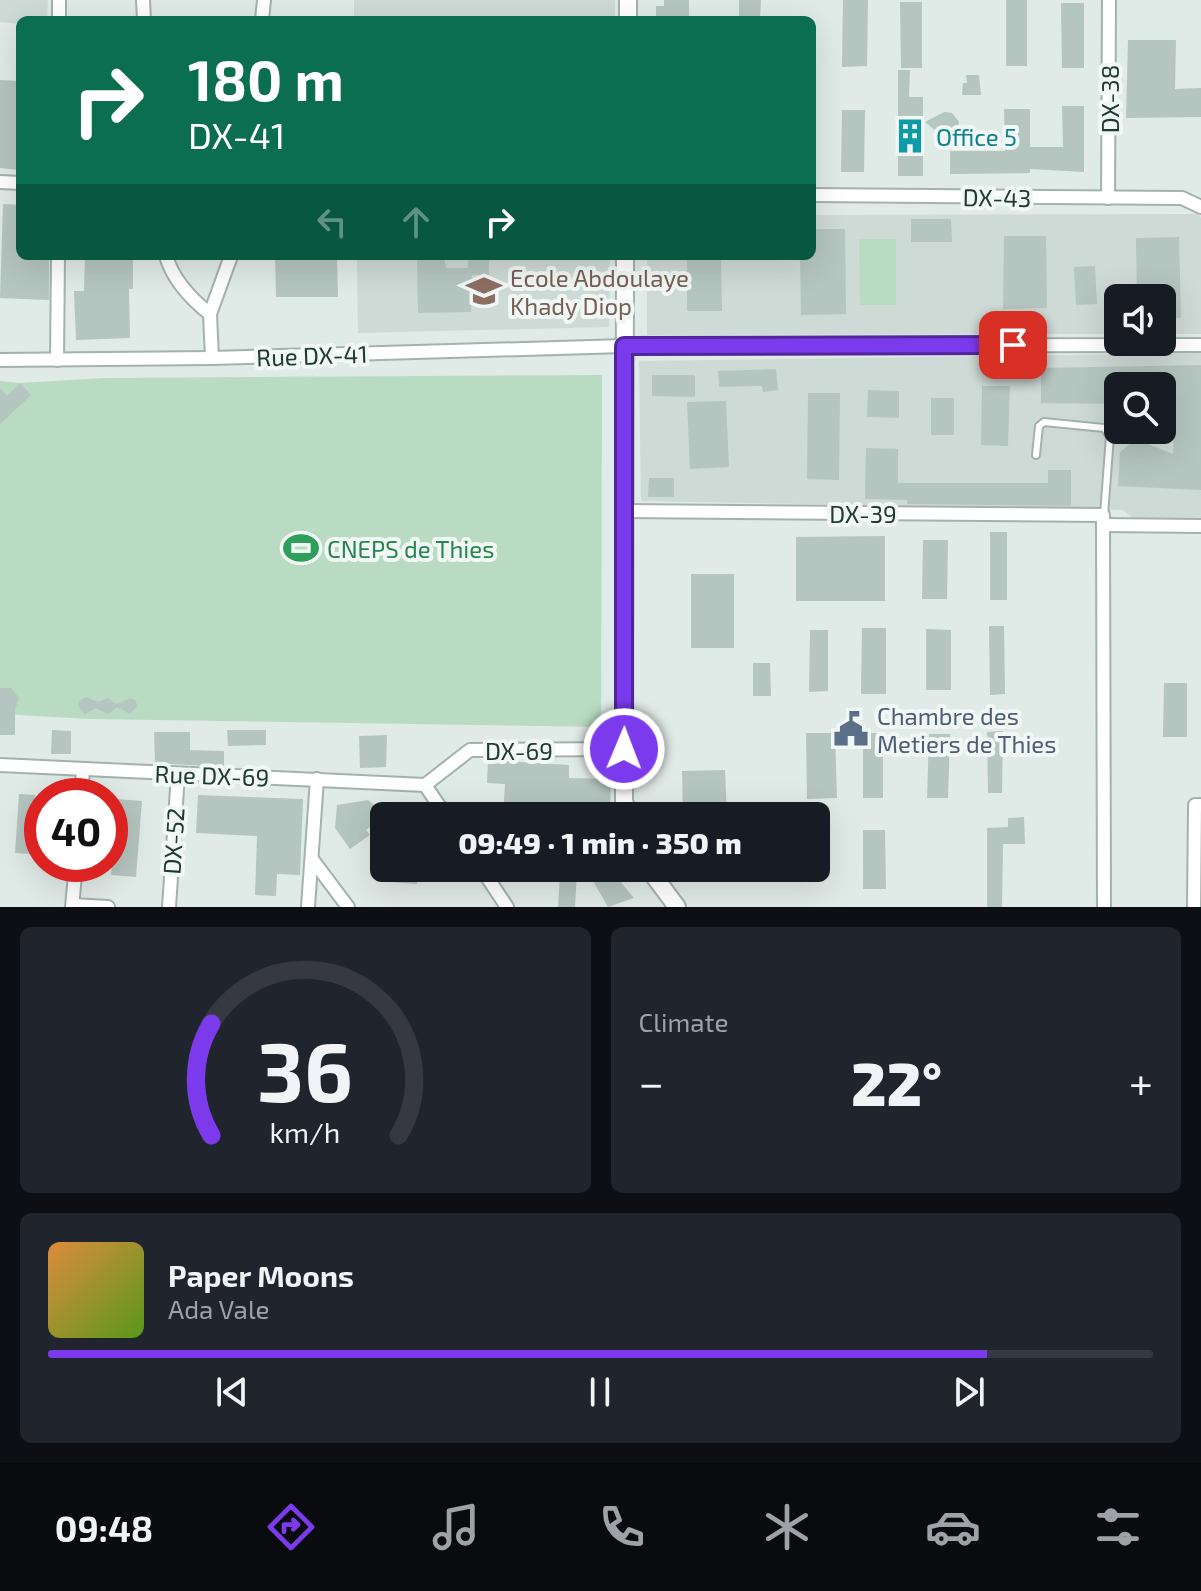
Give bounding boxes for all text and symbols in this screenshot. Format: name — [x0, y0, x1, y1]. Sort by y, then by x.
text: 180 m — [188, 45, 344, 112]
icon: right — [56, 48, 160, 152]
street label: DX-38 — [1095, 65, 1124, 133]
text: DX-41 — [188, 113, 285, 156]
building icon: Office 5 — [891, 117, 929, 155]
place label: Office 5 — [936, 122, 1017, 151]
street label: DX-43 — [962, 182, 1032, 212]
icon: left — [310, 200, 354, 244]
icon: ahead — [394, 200, 438, 244]
icon: right — [478, 200, 522, 244]
place label: Ecole Abdoulaye Khady Diop — [510, 263, 689, 320]
school or university icon: Ecole Abdoulaye Khady Diop — [465, 272, 503, 310]
map controls — [1104, 284, 1176, 444]
button: sound — [1104, 284, 1176, 356]
pin — [979, 311, 1047, 379]
icon: arrive — [991, 323, 1035, 367]
street label: Rue DX-41 — [256, 339, 368, 371]
button: search — [1104, 372, 1176, 444]
street label: DX-39 — [829, 499, 897, 528]
sports icon: CNEPS de Thies — [282, 529, 320, 567]
place label: CNEPS de Thies — [327, 534, 494, 563]
place label: Chambre des Metiers de Thies — [877, 701, 1056, 758]
position arrow — [582, 707, 666, 791]
public building icon: Chambre des Metiers de Thies — [832, 710, 870, 748]
street label: DX-69 — [485, 736, 553, 765]
street label: Rue DX-69 — [154, 759, 270, 791]
speed limit sign: 40 — [24, 778, 128, 882]
street label: DX-52 — [156, 807, 190, 875]
text: 09:49 · 1 min · 350 m — [458, 824, 742, 860]
text: Climate — [639, 1006, 728, 1037]
text: 36 — [257, 1019, 353, 1119]
text: 22° — [851, 1046, 942, 1118]
text: − — [639, 1055, 664, 1108]
text: + — [1129, 1055, 1153, 1108]
text: km/h — [270, 1114, 341, 1149]
text: Paper Moons — [168, 1257, 354, 1293]
text: Ada Vale — [168, 1293, 270, 1324]
icon: previous — [210, 1370, 254, 1414]
icon: pause — [578, 1370, 622, 1414]
icon: next — [947, 1370, 991, 1414]
icon: directions — [263, 1499, 319, 1555]
icon: music — [428, 1499, 484, 1555]
icon: phone — [594, 1499, 650, 1555]
icon: climate — [759, 1499, 815, 1555]
icon: car — [925, 1499, 981, 1555]
icon: filters — [1090, 1499, 1146, 1555]
text: 09:48 — [55, 1506, 153, 1549]

